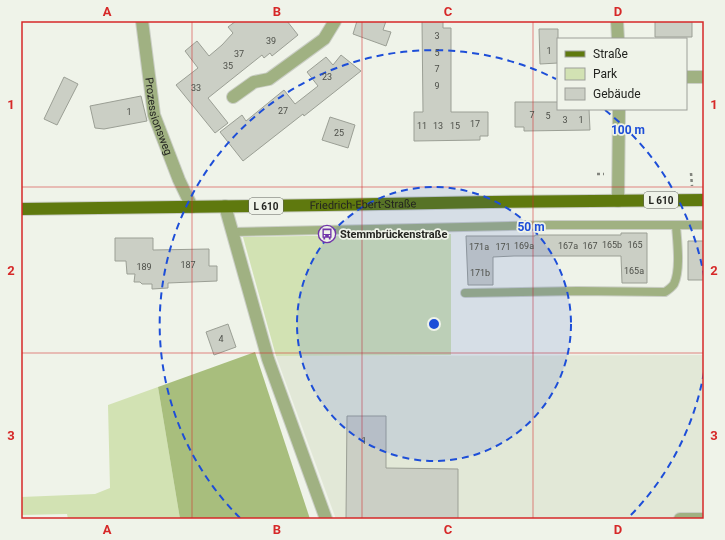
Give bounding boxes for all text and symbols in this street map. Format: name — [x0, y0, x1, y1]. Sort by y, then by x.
text: A — [103, 4, 112, 19]
text: B — [273, 4, 281, 19]
text: C — [444, 4, 453, 19]
text: D — [614, 4, 622, 19]
house number: 3 — [434, 31, 440, 41]
house number: 39 — [266, 36, 276, 46]
legend — [557, 38, 687, 110]
house number: 1 — [546, 46, 552, 56]
text: Straße — [593, 47, 628, 61]
house number: 5 — [434, 48, 440, 58]
house number: 37 — [234, 49, 244, 59]
house number: 35 — [223, 61, 233, 71]
house number: 7 — [434, 64, 440, 74]
text: Park — [593, 67, 618, 81]
house number: 23 — [322, 72, 332, 82]
street label: Prozessionsweg — [142, 77, 175, 157]
house number: 9 — [434, 81, 440, 91]
house number: 33 — [191, 83, 201, 93]
text: Gebäude — [593, 87, 641, 101]
text: 1 — [7, 97, 15, 112]
text: 1 — [710, 97, 718, 112]
house number: 27 — [278, 106, 288, 116]
house number: 1 — [126, 107, 132, 117]
house number: 7 — [529, 110, 535, 120]
house number: 5 — [545, 111, 551, 121]
house number: 3 — [562, 115, 568, 125]
house number: 1 — [578, 115, 584, 125]
house number: 17 — [470, 119, 480, 129]
house number: 11 — [417, 121, 427, 131]
house number: 13 — [433, 121, 443, 131]
house number: 15 — [450, 121, 460, 131]
text: 100 m — [611, 123, 645, 137]
house number: 25 — [334, 128, 344, 138]
road number: L 610 — [644, 192, 678, 208]
street label: Friedrich-Ebert-Straße — [310, 197, 417, 212]
road number: L 610 — [249, 198, 283, 214]
text: 50 m — [517, 220, 545, 234]
bus stop icon: Stemmbrückenstraße — [317, 224, 337, 244]
place label: Stemmbrückenstraße — [340, 228, 448, 241]
house number: 165b — [602, 240, 622, 250]
house number: 165 — [627, 240, 643, 250]
house number: 169a — [514, 241, 534, 251]
house number: 167a — [558, 241, 578, 251]
house number: 167 — [582, 241, 598, 251]
house number: 171a — [469, 242, 489, 252]
house number: 171 — [495, 242, 511, 252]
house number: 187 — [180, 260, 196, 270]
house number: 189 — [136, 262, 152, 272]
text: 2 — [7, 263, 15, 278]
text: 2 — [710, 263, 718, 278]
house number: 165a — [624, 266, 644, 276]
house number: 171b — [470, 268, 490, 278]
centre of rings — [427, 317, 441, 331]
house number: 4 — [218, 334, 224, 344]
text: 3 — [7, 428, 15, 443]
text: 3 — [710, 428, 718, 443]
house number: 1 — [361, 436, 367, 446]
text: A — [103, 522, 112, 537]
text: B — [273, 522, 281, 537]
text: C — [444, 522, 453, 537]
text: D — [614, 522, 622, 537]

